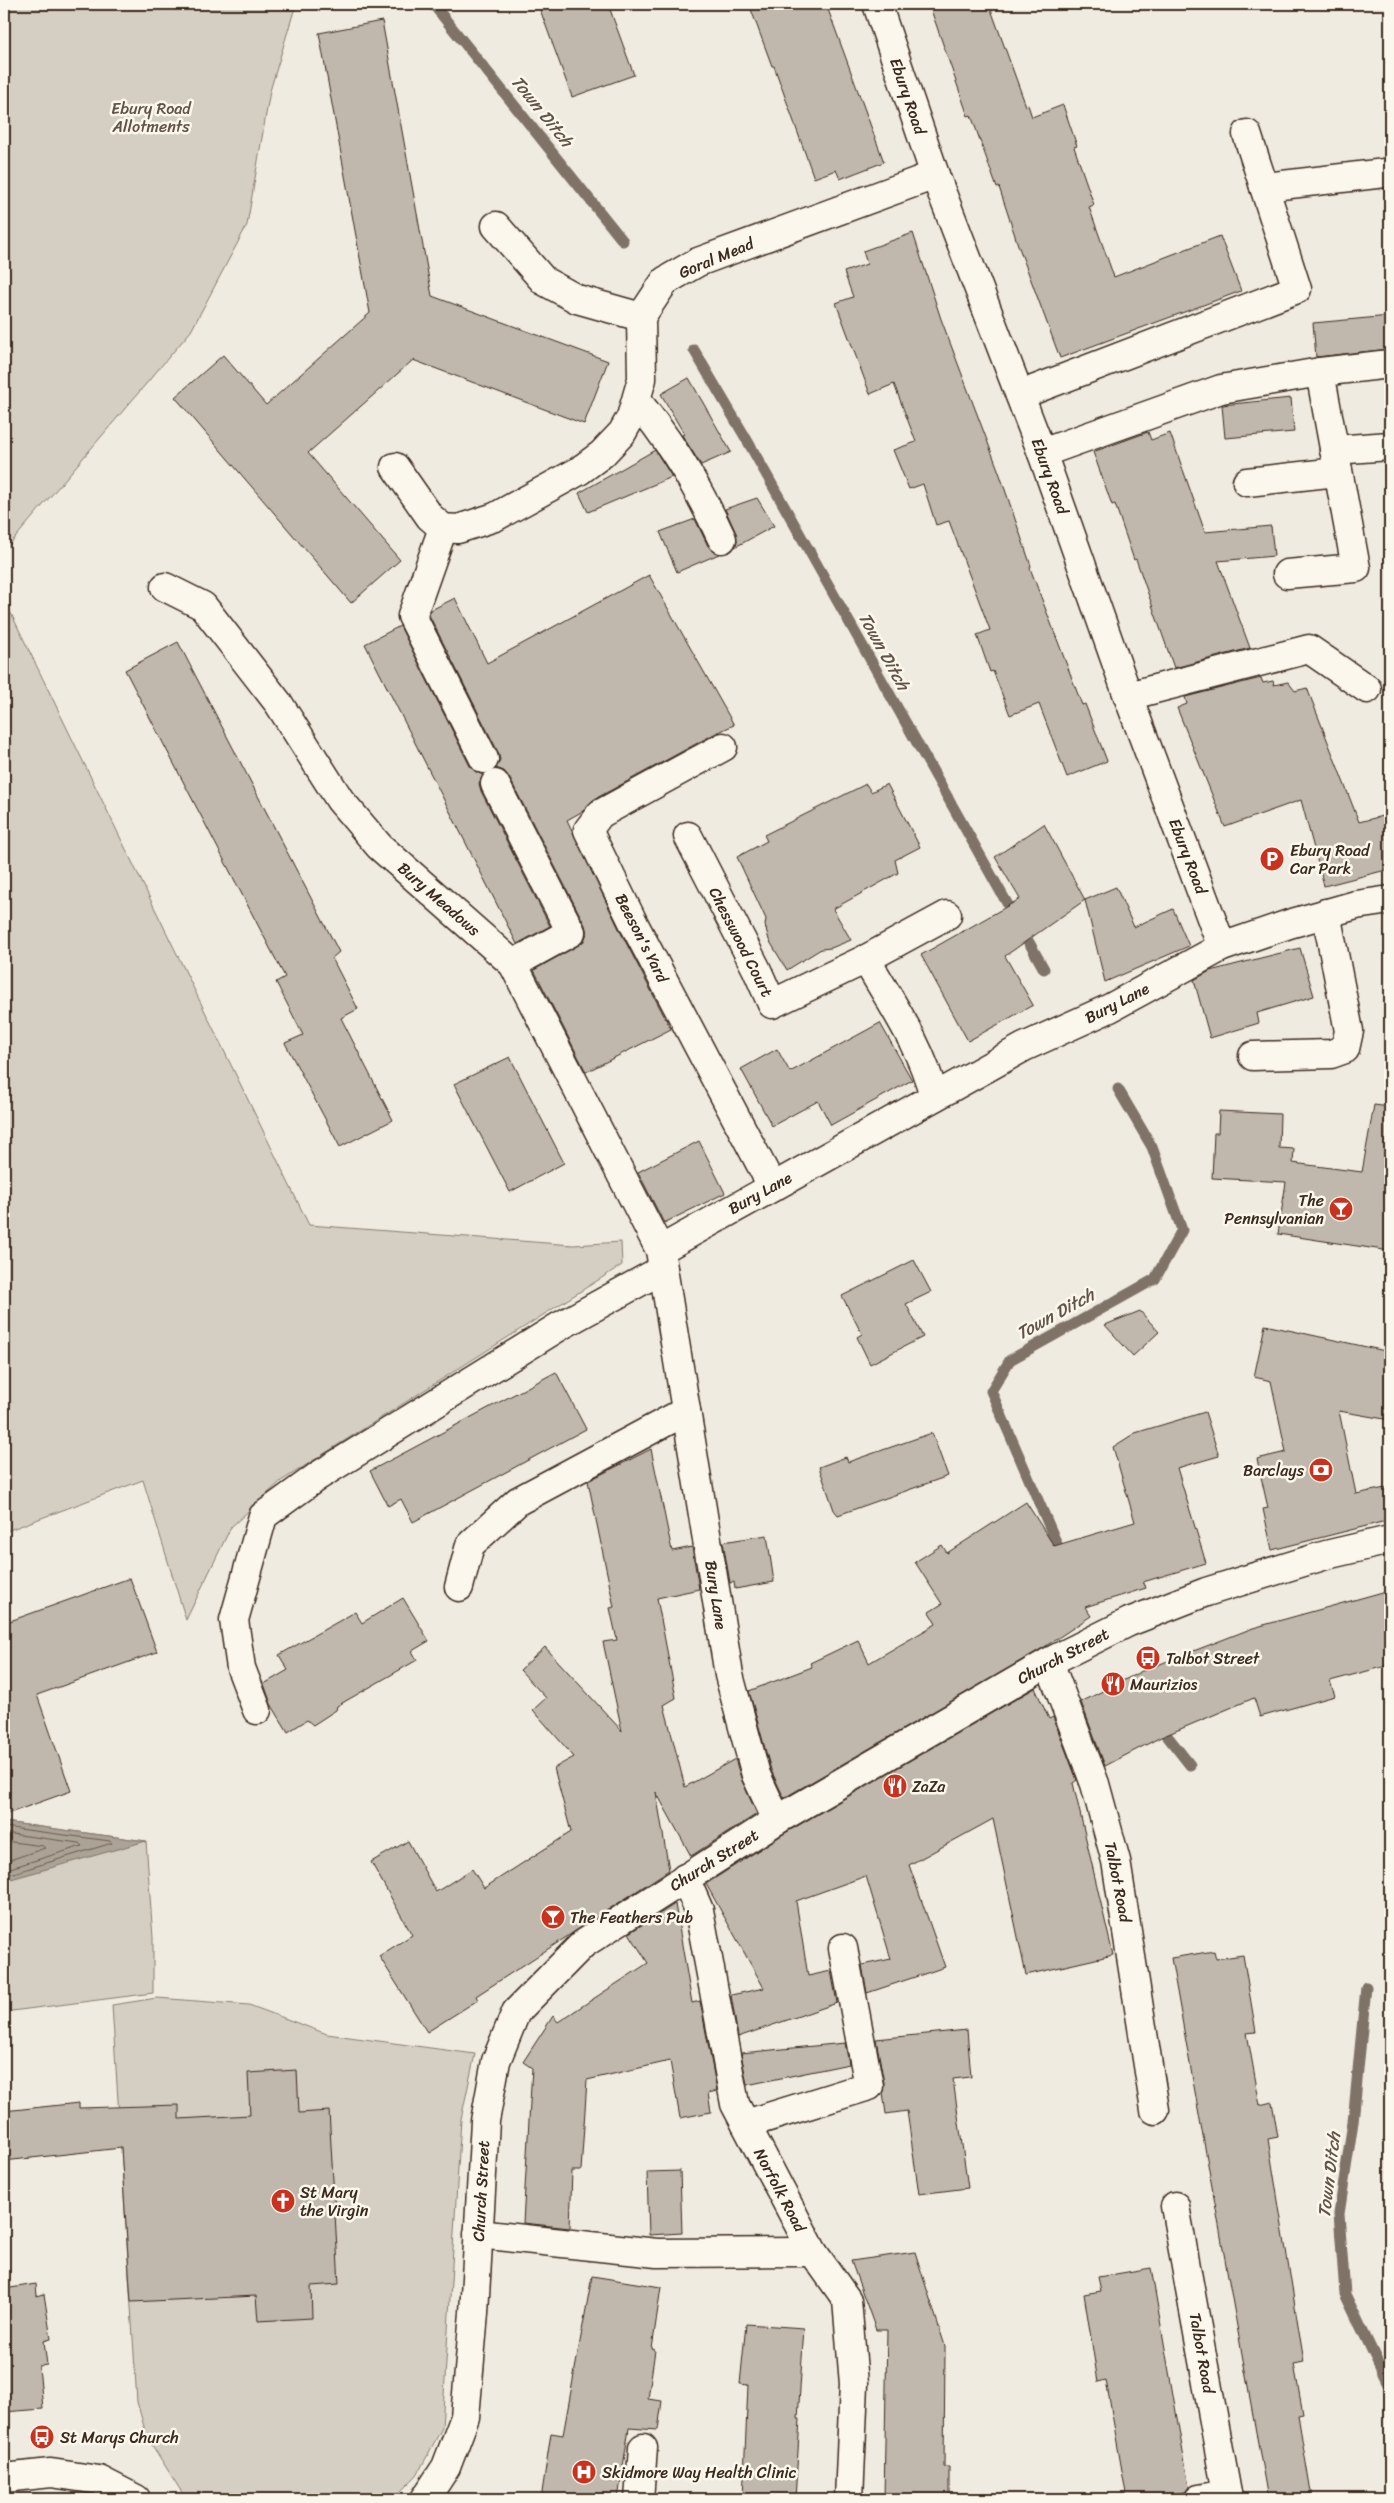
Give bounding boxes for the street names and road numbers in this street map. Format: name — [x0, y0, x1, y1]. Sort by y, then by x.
street label: Ebury Road — [881, 54, 935, 140]
street label: Goral Mead — [674, 229, 760, 287]
street label: Ebury Road — [1023, 434, 1078, 520]
street label: Ebury Road — [1160, 814, 1216, 900]
street label: Bury Meadows — [391, 854, 488, 944]
street label: Chesswood Court — [701, 882, 781, 1002]
street label: Beeson's Yard — [607, 888, 678, 989]
street label: Bury Lane — [1079, 974, 1155, 1032]
street label: Bury Lane — [723, 1163, 798, 1223]
street label: Bury Lane — [696, 1558, 736, 1632]
street label: Church Street — [1012, 1619, 1114, 1693]
street label: Church Street — [663, 1821, 765, 1899]
street label: Talbot Road — [1096, 1839, 1140, 1926]
street label: Church Street — [464, 2140, 498, 2242]
street label: Norfolk Road — [746, 2143, 815, 2239]
street label: Talbot Road — [1181, 2310, 1224, 2397]

